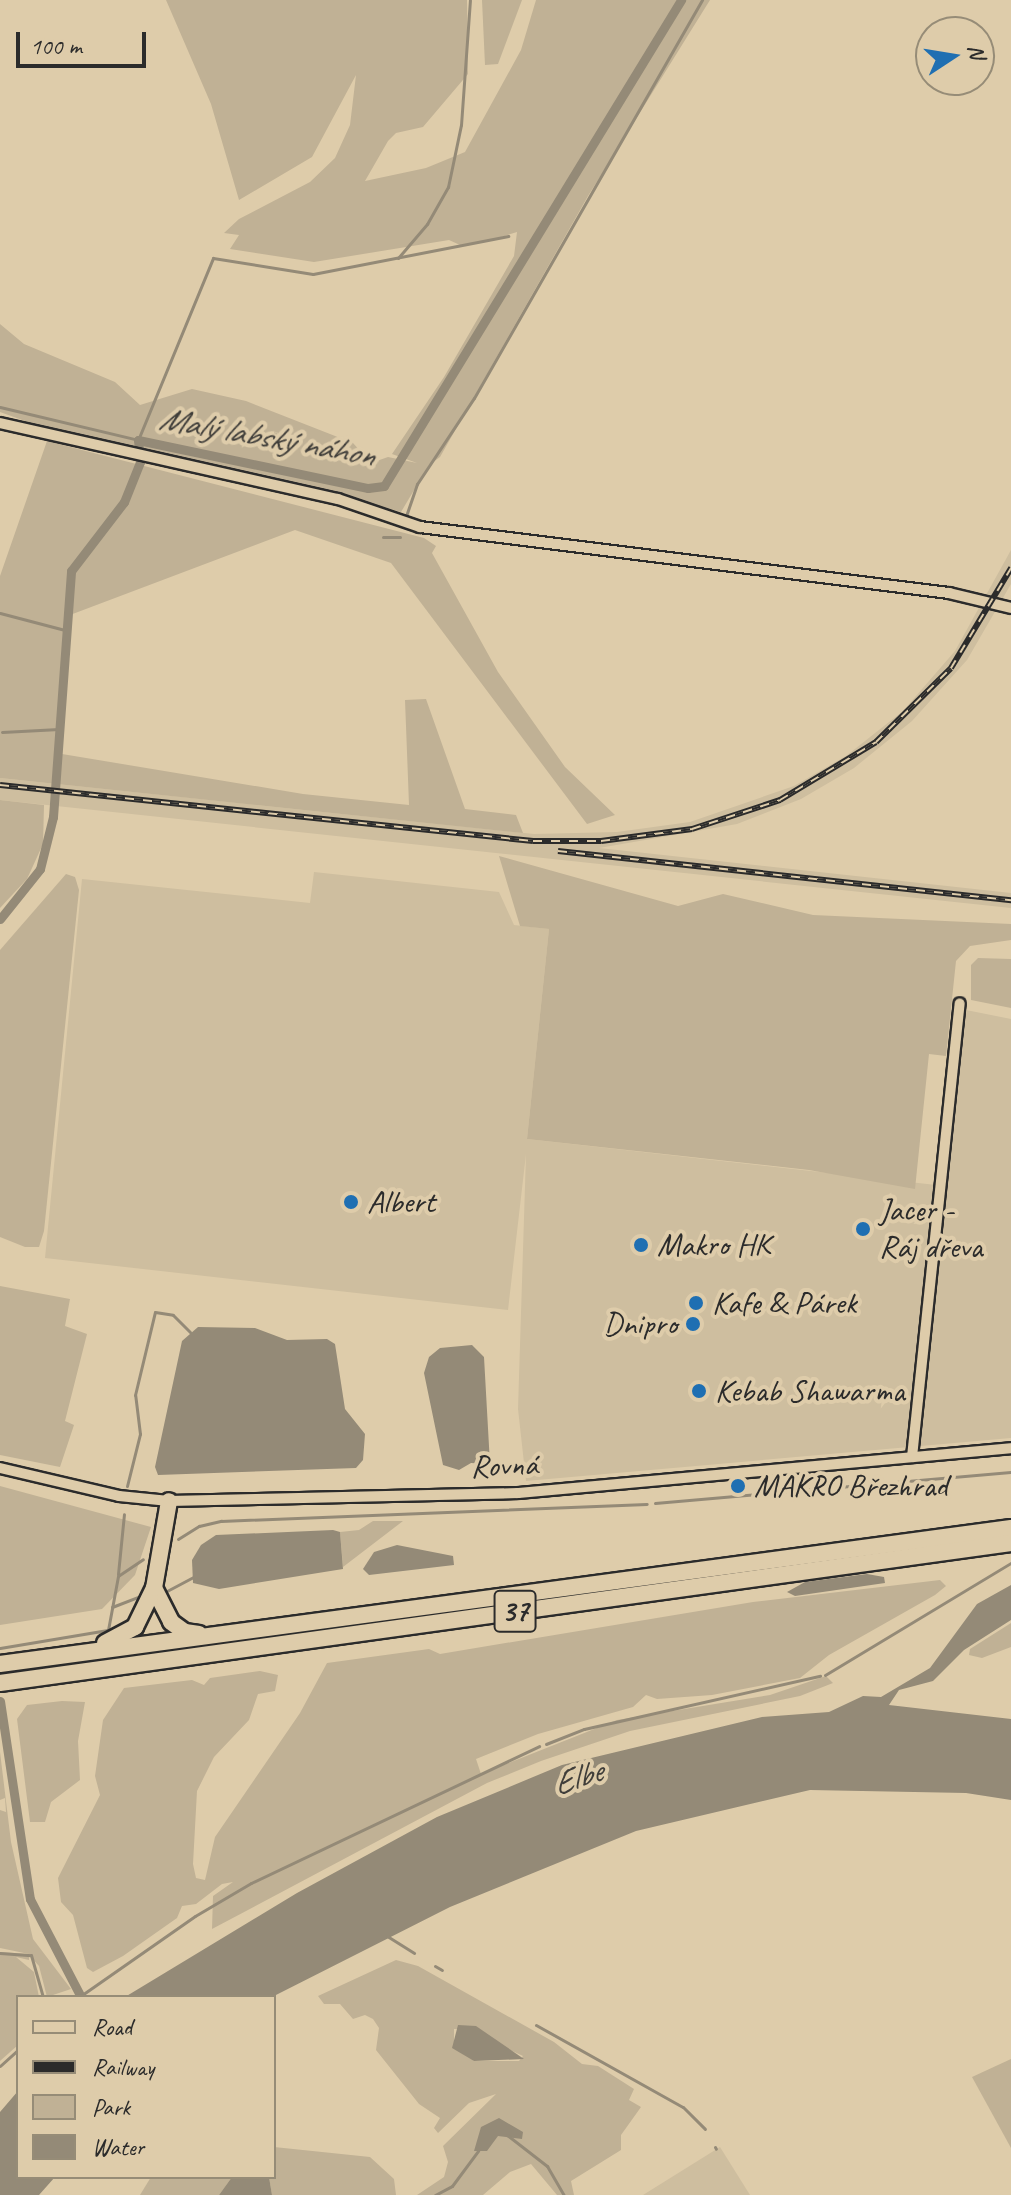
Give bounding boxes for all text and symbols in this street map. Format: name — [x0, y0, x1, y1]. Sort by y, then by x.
scale bar — [20, 16, 150, 66]
north arrow — [915, 16, 995, 96]
text: 100 m — [30, 31, 82, 61]
text: N — [961, 42, 992, 61]
water label: Malý labský náhon — [156, 397, 378, 475]
place label: Albert — [367, 1183, 435, 1221]
place label: Jacer - Ráj dřeva — [879, 1192, 982, 1267]
marker: Albert — [342, 1193, 360, 1211]
marker: Jacer - Ráj dřeva — [854, 1220, 872, 1238]
place label: Makro HK — [657, 1226, 770, 1264]
marker: Makro HK — [632, 1236, 650, 1254]
place label: Kafe & Párek — [712, 1284, 856, 1322]
marker: Kafe & Párek — [687, 1294, 705, 1312]
place label: Dnipro — [603, 1305, 677, 1343]
marker: Dnipro — [684, 1315, 702, 1333]
place label: Kebab Shawarma — [715, 1372, 905, 1410]
marker: Kebab Shawarma — [690, 1382, 708, 1400]
street label: Rovná — [470, 1446, 538, 1486]
place label: MAKRO Březhrad — [754, 1467, 948, 1505]
marker: MAKRO Březhrad — [729, 1477, 747, 1495]
road number: 37 — [493, 1585, 537, 1637]
water label: Elbe — [547, 1750, 607, 1804]
legend — [16, 1995, 276, 2179]
text: Road — [92, 2012, 132, 2042]
text: Railway — [92, 2052, 154, 2082]
text: Park — [92, 2092, 130, 2122]
text: Water — [92, 2132, 144, 2162]

